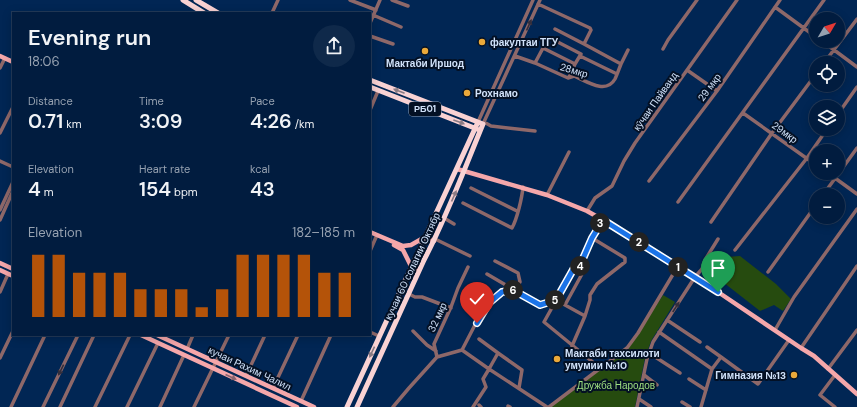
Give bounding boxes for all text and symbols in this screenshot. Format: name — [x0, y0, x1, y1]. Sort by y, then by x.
north arrow — [809, 12, 845, 48]
map controls — [809, 12, 845, 224]
one-way arrow — [526, 20, 532, 31]
text: Evening run — [28, 23, 151, 52]
button: share — [313, 25, 355, 67]
place label: факултаи ТГУ — [490, 36, 559, 49]
marker: факултаи ТГУ — [477, 37, 487, 47]
marker: Мактаби Иршод — [420, 46, 430, 56]
text: 18:06 — [28, 53, 60, 70]
button: locate — [809, 56, 845, 92]
place label: Мактаби Иршод — [386, 57, 465, 70]
street label: 28мкр — [558, 60, 590, 81]
street label: кӯчаи Пайванд — [630, 69, 681, 133]
street label: 29 мкр — [695, 70, 724, 104]
one-way arrow — [392, 87, 404, 93]
place label: Рохнамо — [475, 87, 518, 100]
marker: Рохнамо — [462, 88, 472, 98]
text: Distance — [28, 94, 73, 108]
text: Time — [139, 94, 164, 108]
text: Pace — [250, 94, 275, 108]
button: layers — [809, 100, 845, 136]
road number: РБ01 — [409, 102, 441, 116]
text: 0.71 — [28, 108, 63, 134]
text: 3:09 — [139, 108, 182, 134]
text: 4:26 — [250, 108, 292, 134]
text: km — [63, 117, 82, 131]
text: /km — [292, 117, 314, 131]
one-way arrow — [453, 119, 465, 125]
street label: 29мкр — [769, 119, 801, 146]
button: + — [809, 144, 845, 180]
text: Elevation — [28, 162, 74, 176]
text: Heart rate — [139, 162, 190, 176]
text: kcal — [250, 162, 270, 176]
text: 4 — [28, 176, 41, 202]
text: 154 — [139, 176, 171, 202]
text: 43 — [250, 176, 275, 202]
text: m — [41, 185, 54, 199]
text: bpm — [171, 185, 198, 199]
button: − — [809, 188, 845, 224]
one-way arrow — [451, 190, 457, 202]
street label: кучаи 60 солагии Октябр — [382, 210, 443, 322]
pin: 3 — [590, 213, 610, 233]
text: 3 — [597, 216, 603, 230]
text: Elevation — [28, 224, 82, 241]
text: 182–185 m — [292, 224, 355, 241]
pin: 2 — [629, 232, 649, 252]
text: 2 — [636, 235, 642, 249]
pin — [701, 251, 735, 292]
pin: 4 — [570, 256, 590, 276]
pin: 1 — [668, 257, 688, 277]
icon: arrive — [707, 257, 729, 279]
text: 4 — [576, 259, 584, 273]
text: 1 — [676, 260, 680, 274]
pin: 6 — [503, 280, 523, 300]
pin — [460, 282, 494, 323]
text: 6 — [510, 283, 516, 297]
icon: check — [466, 288, 488, 310]
pin: 5 — [545, 290, 565, 310]
text: 5 — [552, 293, 558, 307]
street label: 32 мкр — [425, 300, 450, 334]
one-way arrow — [672, 302, 680, 312]
street label: кучаи Рахим Чалил — [206, 344, 293, 393]
one-way arrow — [369, 347, 375, 358]
place label: Мактаби тахсилоти умумии №10 — [565, 347, 660, 372]
marker: Мактаби тахсилоти умумии №10 — [552, 354, 562, 364]
one-way arrow — [58, 364, 64, 376]
place label: Гимназия №13 — [715, 369, 786, 382]
marker: Гимназия №13 — [789, 370, 799, 380]
one-way arrow — [225, 374, 237, 380]
park label: Дружба Народов — [577, 379, 655, 392]

